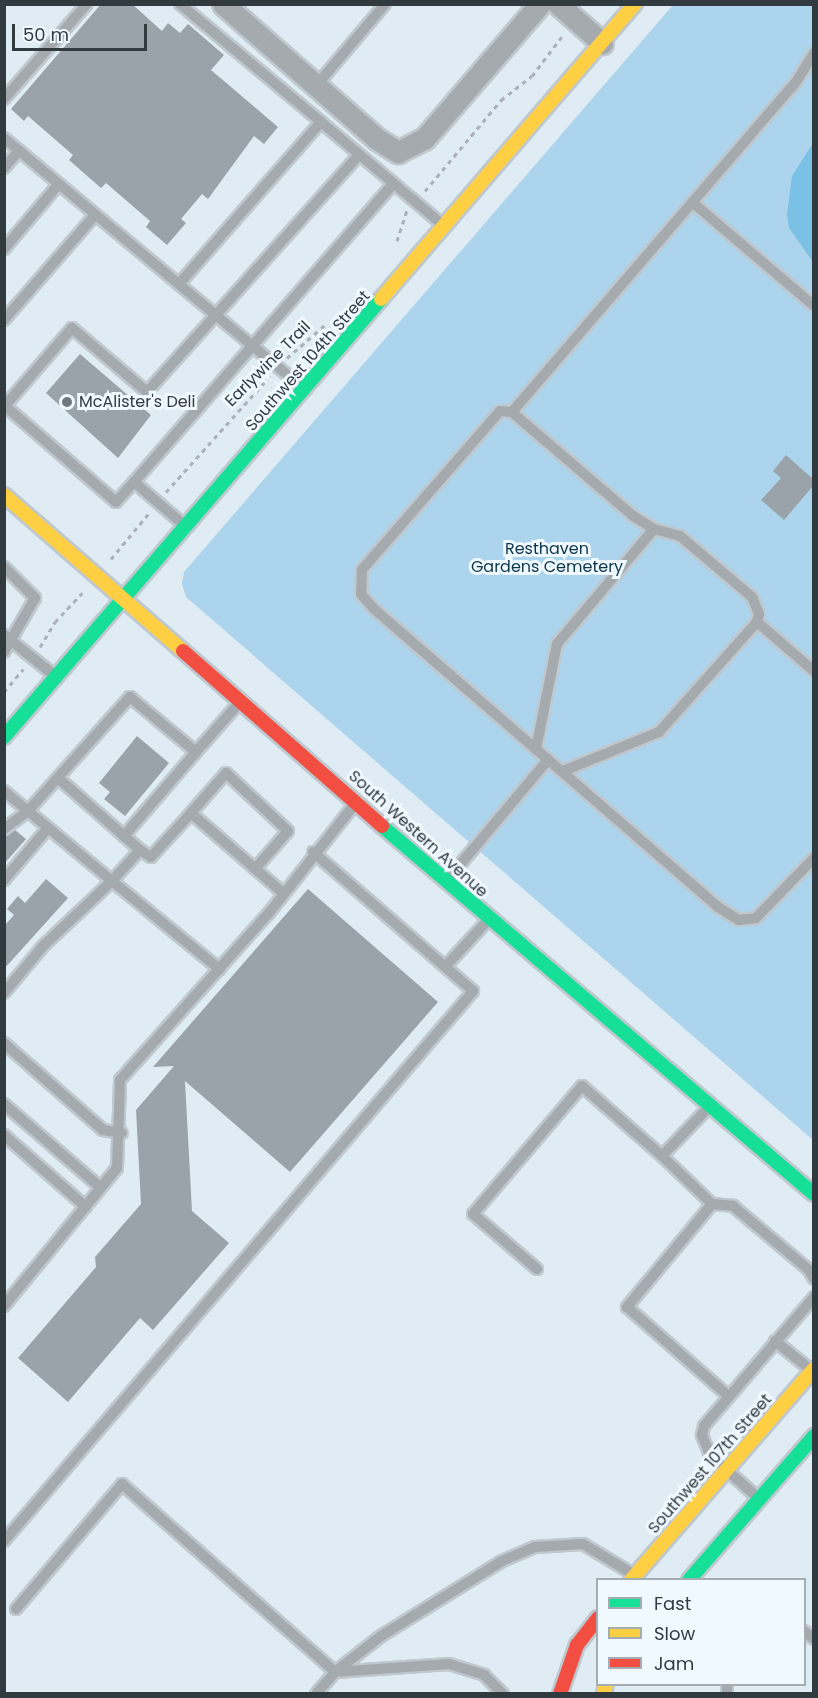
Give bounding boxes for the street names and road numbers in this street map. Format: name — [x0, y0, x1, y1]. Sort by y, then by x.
street label: Southwest 104th Street — [242, 287, 374, 435]
street label: Earlywine Trail — [221, 317, 315, 411]
street label: South Western Avenue — [345, 767, 491, 901]
street label: Southwest 107th Street — [644, 1390, 776, 1538]

